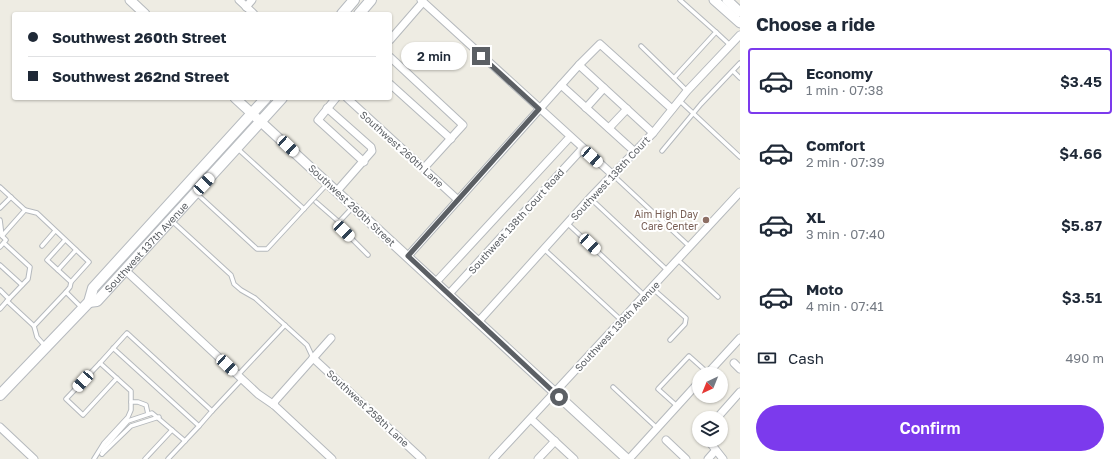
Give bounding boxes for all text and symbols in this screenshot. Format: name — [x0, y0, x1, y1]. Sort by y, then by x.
text: Choose a ride — [756, 13, 875, 35]
text: Southwest 260th Street — [52, 28, 227, 46]
callout: 2 min — [401, 42, 467, 70]
route end — [472, 47, 490, 65]
text: 2 min — [417, 48, 451, 64]
icon: car — [758, 63, 794, 99]
text: Economy — [806, 64, 873, 82]
text: Southwest 262nd Street — [52, 67, 229, 85]
text: $3.45 — [1060, 72, 1102, 90]
text: 1 min · 07:38 — [806, 82, 883, 98]
street label: Southwest 260th Lane — [358, 108, 446, 190]
car — [275, 133, 301, 159]
street label: Southwest 138th Court — [568, 134, 652, 222]
icon: car — [758, 135, 794, 171]
text: Comfort — [806, 136, 865, 154]
text: $4.66 — [1059, 144, 1102, 162]
car — [579, 145, 605, 169]
text: 2 min · 07:39 — [806, 154, 885, 170]
street label: Southwest 260th Street — [306, 162, 398, 248]
street label: Southwest 138th Court Road — [466, 166, 566, 276]
car — [191, 171, 217, 197]
street label: Southwest 137th Avenue — [102, 199, 190, 295]
icon: car — [758, 207, 794, 243]
place label: Aim High Day Care Center — [634, 208, 698, 232]
text: XL — [806, 208, 825, 226]
marker: Aim High Day Care Center — [701, 215, 711, 225]
text: $5.87 — [1061, 216, 1102, 234]
car — [331, 218, 357, 244]
text: 3 min · 07:40 — [806, 226, 885, 242]
car — [577, 231, 603, 257]
street label: Southwest 139th Avenue — [572, 278, 662, 374]
icon: car — [758, 279, 794, 315]
text: Moto — [806, 280, 843, 298]
text: $3.51 — [1062, 288, 1102, 306]
text: 4 min · 07:41 — [806, 298, 884, 314]
icon: cash — [756, 347, 778, 369]
text: Cash — [788, 349, 824, 367]
text: 490 m — [1065, 350, 1104, 366]
car — [214, 352, 240, 378]
street label: Southwest 258th Lane — [324, 367, 412, 449]
north arrow — [692, 367, 728, 403]
map controls — [692, 367, 728, 447]
car — [71, 368, 95, 394]
route start — [550, 388, 568, 406]
button: Confirm — [756, 405, 1104, 451]
button: layers — [692, 411, 728, 447]

